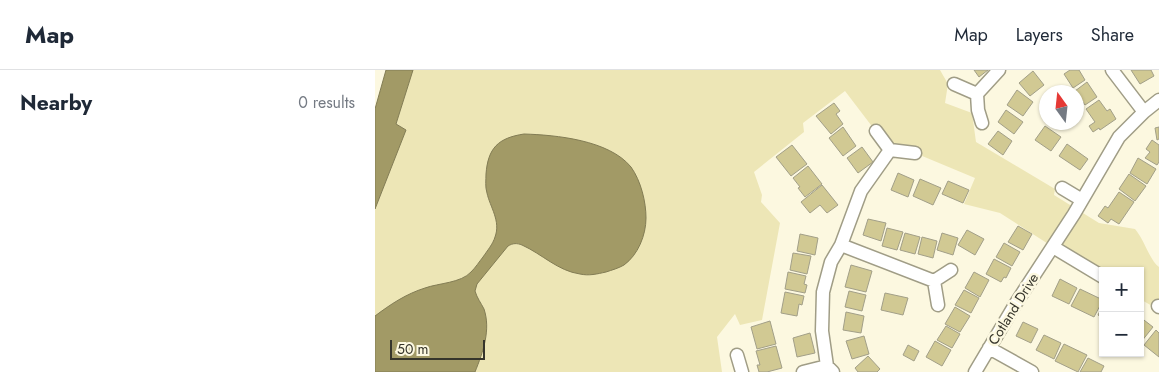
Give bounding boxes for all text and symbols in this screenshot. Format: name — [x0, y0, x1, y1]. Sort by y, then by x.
text: Map — [25, 17, 74, 52]
text: Map — [954, 22, 988, 48]
text: Layers — [1016, 22, 1063, 48]
text: Share — [1091, 22, 1134, 48]
north arrow — [1039, 85, 1084, 130]
text: Nearby — [20, 88, 92, 118]
text: 0 results — [298, 91, 355, 114]
map controls — [1099, 267, 1144, 357]
button: + — [1099, 267, 1144, 312]
street label: Cotland Drive — [983, 269, 1043, 349]
button: − — [1099, 312, 1144, 357]
scale bar — [390, 337, 485, 360]
text: 50 m — [397, 339, 428, 359]

